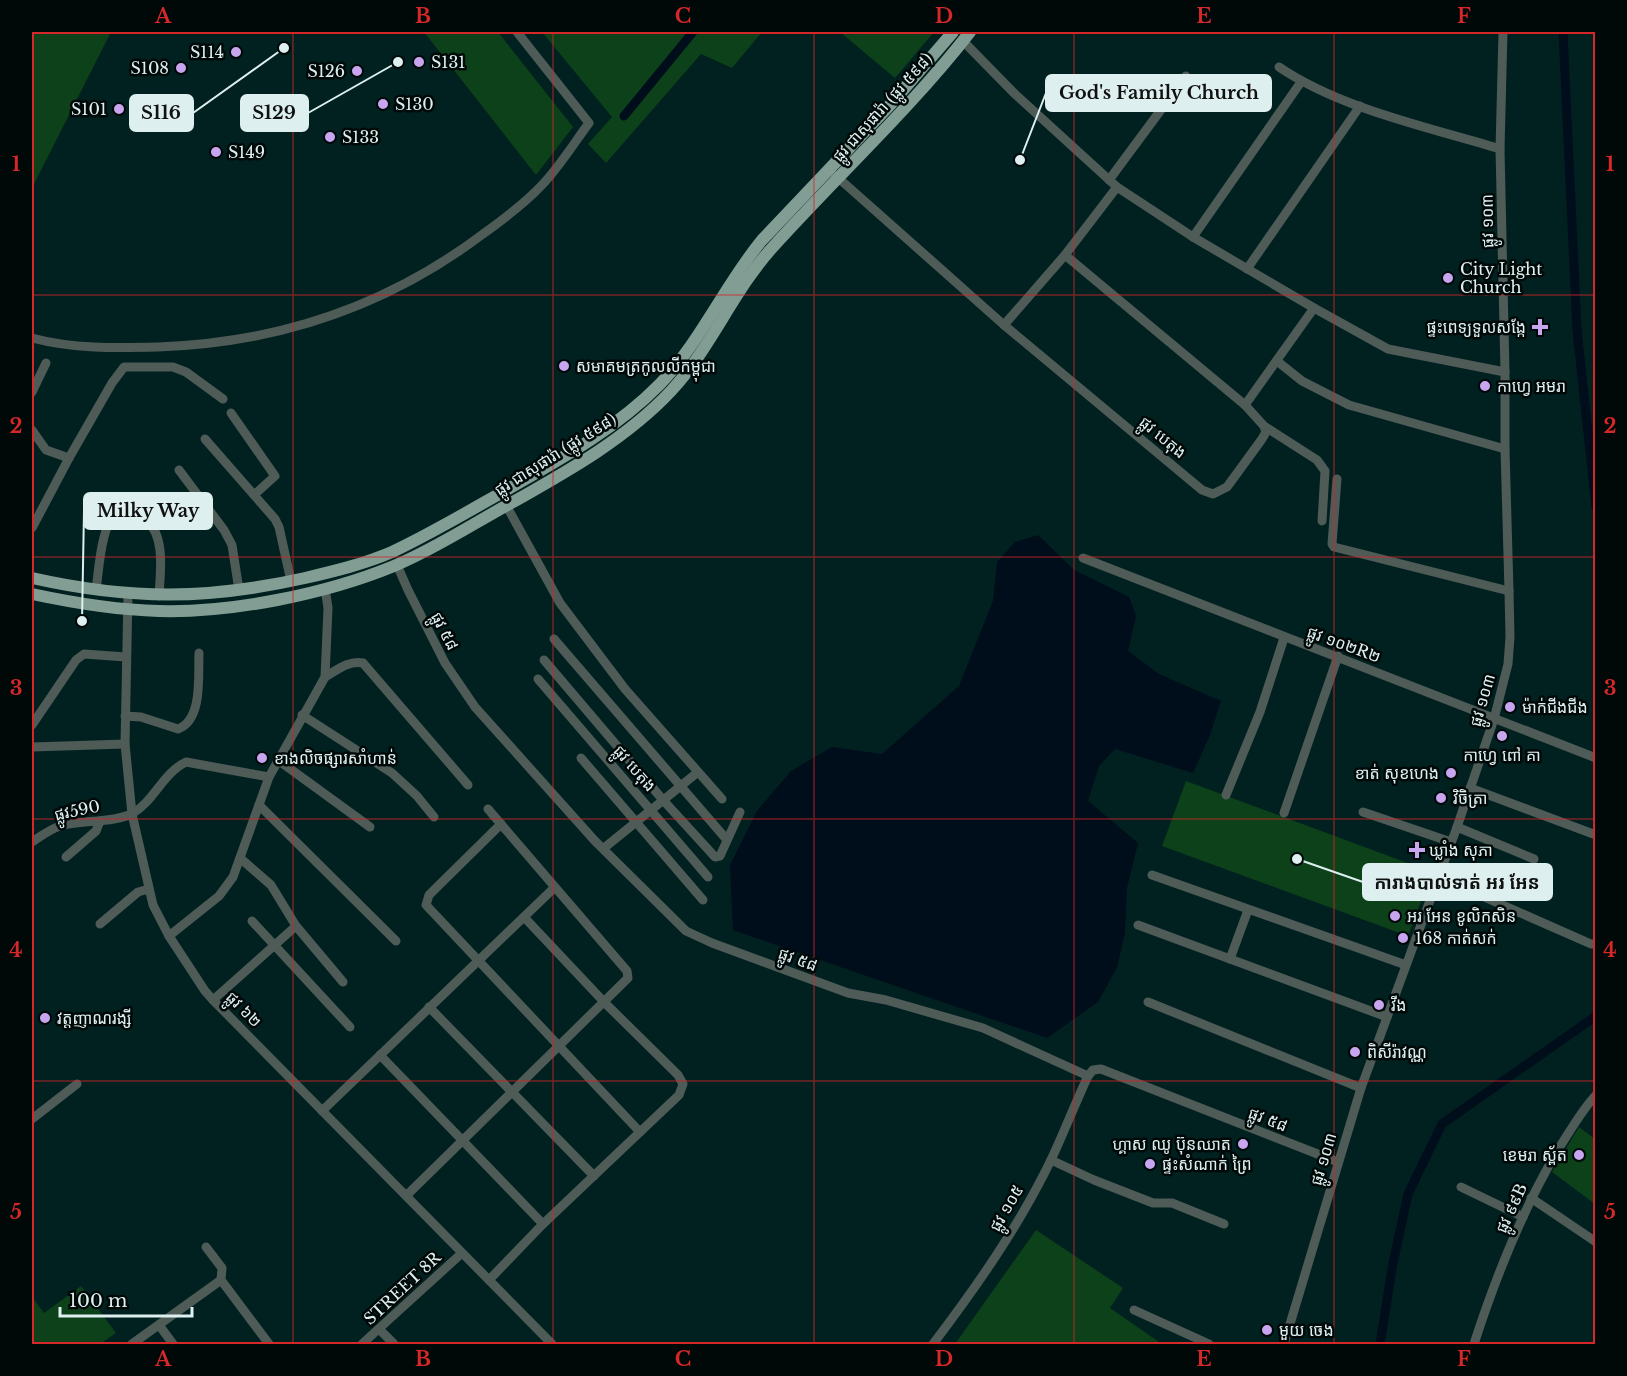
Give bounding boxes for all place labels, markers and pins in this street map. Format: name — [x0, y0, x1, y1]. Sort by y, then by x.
place label: S114 — [190, 42, 224, 62]
marker: S114 — [229, 45, 243, 59]
place label: S131 — [431, 52, 465, 72]
marker: S131 — [412, 55, 426, 69]
place label: S108 — [130, 58, 169, 78]
marker: S108 — [174, 61, 188, 75]
place label: S126 — [307, 61, 345, 81]
marker: S126 — [350, 64, 364, 78]
callout: God's Family Church — [1046, 75, 1271, 111]
place label: S130 — [395, 94, 434, 114]
callout: S116 — [130, 95, 193, 131]
callout: S129 — [241, 95, 308, 131]
marker: S130 — [376, 97, 390, 111]
place label: S101 — [71, 99, 107, 119]
marker: S101 — [112, 102, 126, 116]
place label: S133 — [342, 127, 379, 147]
marker: S133 — [323, 130, 337, 144]
place label: S149 — [228, 142, 265, 162]
marker: S149 — [209, 145, 223, 159]
place label: City Light Church — [1460, 259, 1542, 297]
marker: City Light Church — [1441, 271, 1455, 285]
place label: ផ្ទះពេទ្យទួលសង្កែ — [1426, 317, 1526, 337]
marker: ផ្ទះពេទ្យទួលសង្កែ — [1531, 318, 1549, 336]
place label: សមាគមត្រកូលលីកម្ពុជា — [576, 356, 716, 382]
marker: សមាគមត្រកូលលីកម្ពុជា — [557, 359, 571, 373]
place label: កាហ្វេ អមរា — [1497, 376, 1566, 396]
marker: កាហ្វេ អមរា — [1478, 379, 1492, 393]
callout: Milky Way — [84, 493, 212, 529]
place label: ម៉ាក់ជីងជីង — [1522, 697, 1588, 717]
marker: ម៉ាក់ជីងជីង — [1503, 700, 1517, 714]
marker: កាហ្វេ ពៅ គា — [1495, 729, 1509, 743]
place label: កាហ្វេ ពៅ គា — [1463, 745, 1541, 765]
place label: ខាងលិចផ្សារសាំហាន់ — [274, 748, 397, 768]
marker: ខាងលិចផ្សារសាំហាន់ — [255, 751, 269, 765]
place label: ខាត់ សុខហេង — [1355, 763, 1439, 784]
marker: ខាត់ សុខហេង — [1444, 766, 1458, 780]
place label: វិចិត្រា — [1452, 788, 1487, 808]
marker: វិចិត្រា — [1434, 791, 1448, 805]
place label: ឃ្លាំង សុភា — [1429, 840, 1493, 861]
marker: ឃ្លាំង សុភា — [1410, 843, 1424, 857]
callout: ការាងបាល់ទាត់ អរ អែន — [1363, 864, 1552, 900]
place label: អរ អែន ខូលិកសិន — [1407, 906, 1516, 926]
marker: អរ អែន ខូលិកសិន — [1388, 909, 1402, 923]
place label: 168 កាត់សក់ — [1415, 928, 1497, 948]
marker: 168 កាត់សក់ — [1396, 931, 1410, 945]
place label: វីង — [1390, 995, 1406, 1015]
marker: វីង — [1372, 998, 1386, 1012]
place label: វត្តញាណរង្សី — [57, 1008, 132, 1028]
marker: វត្តញាណរង្សី — [38, 1011, 52, 1025]
place label: ពិសីរ៉ាវណ្ណ — [1367, 1042, 1427, 1062]
marker: ពិសីរ៉ាវណ្ណ — [1348, 1045, 1362, 1059]
place label: ហ្គាស ឈូ ប៊ុនឈាត — [1112, 1134, 1231, 1155]
marker: ហ្គាស ឈូ ប៊ុនឈាត — [1236, 1137, 1250, 1151]
place label: ខេមរា ស្ព័ត — [1503, 1145, 1567, 1165]
marker: ខេមរា ស្ព័ត — [1572, 1148, 1586, 1162]
place label: ផ្ទះសំណាក់ ព្រៃ — [1162, 1154, 1252, 1174]
marker: ផ្ទះសំណាក់ ព្រៃ — [1143, 1157, 1157, 1171]
place label: មួយ ចេង — [1279, 1320, 1334, 1340]
marker: មួយ ចេង — [1260, 1323, 1274, 1337]

